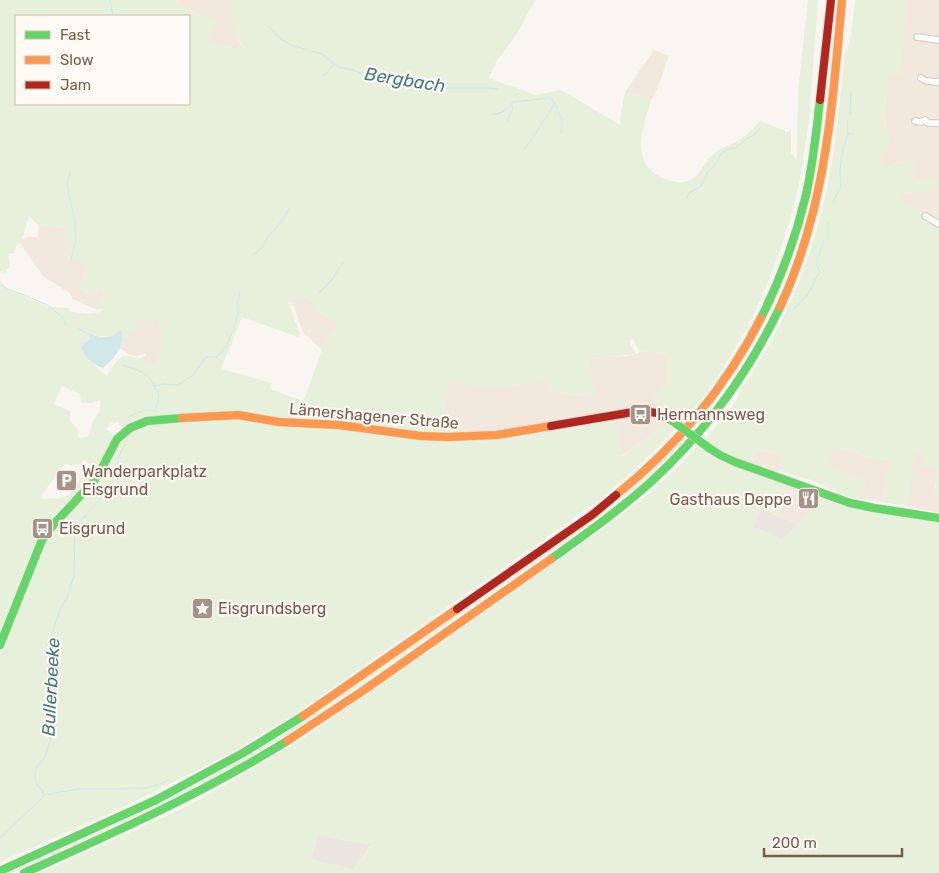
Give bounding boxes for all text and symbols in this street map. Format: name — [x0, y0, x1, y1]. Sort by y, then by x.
legend — [15, 15, 190, 105]
text: Fast — [60, 26, 90, 44]
text: Slow — [60, 51, 93, 69]
water label: Bergbach — [363, 63, 447, 97]
text: Jam — [60, 76, 91, 94]
street label: Lämershagener Straße — [288, 399, 460, 433]
bus stop icon: Hermannsweg — [629, 402, 653, 426]
place label: Hermannsweg — [657, 405, 765, 424]
place label: Wanderparkplatz Eisgrund — [82, 462, 207, 499]
parking icon: Wanderparkplatz Eisgrund — [54, 468, 78, 492]
restaurant icon: Gasthaus Deppe — [796, 487, 820, 511]
place label: Gasthaus Deppe — [670, 490, 792, 509]
bus stop icon: Eisgrund — [31, 516, 55, 540]
place label: Eisgrund — [59, 519, 125, 538]
place icon: Eisgrundsberg — [190, 596, 214, 620]
place label: Eisgrundsberg — [218, 599, 326, 618]
water label: Bullerbeeke — [37, 637, 65, 737]
scale bar — [764, 826, 902, 858]
text: 200 m — [772, 834, 817, 852]

